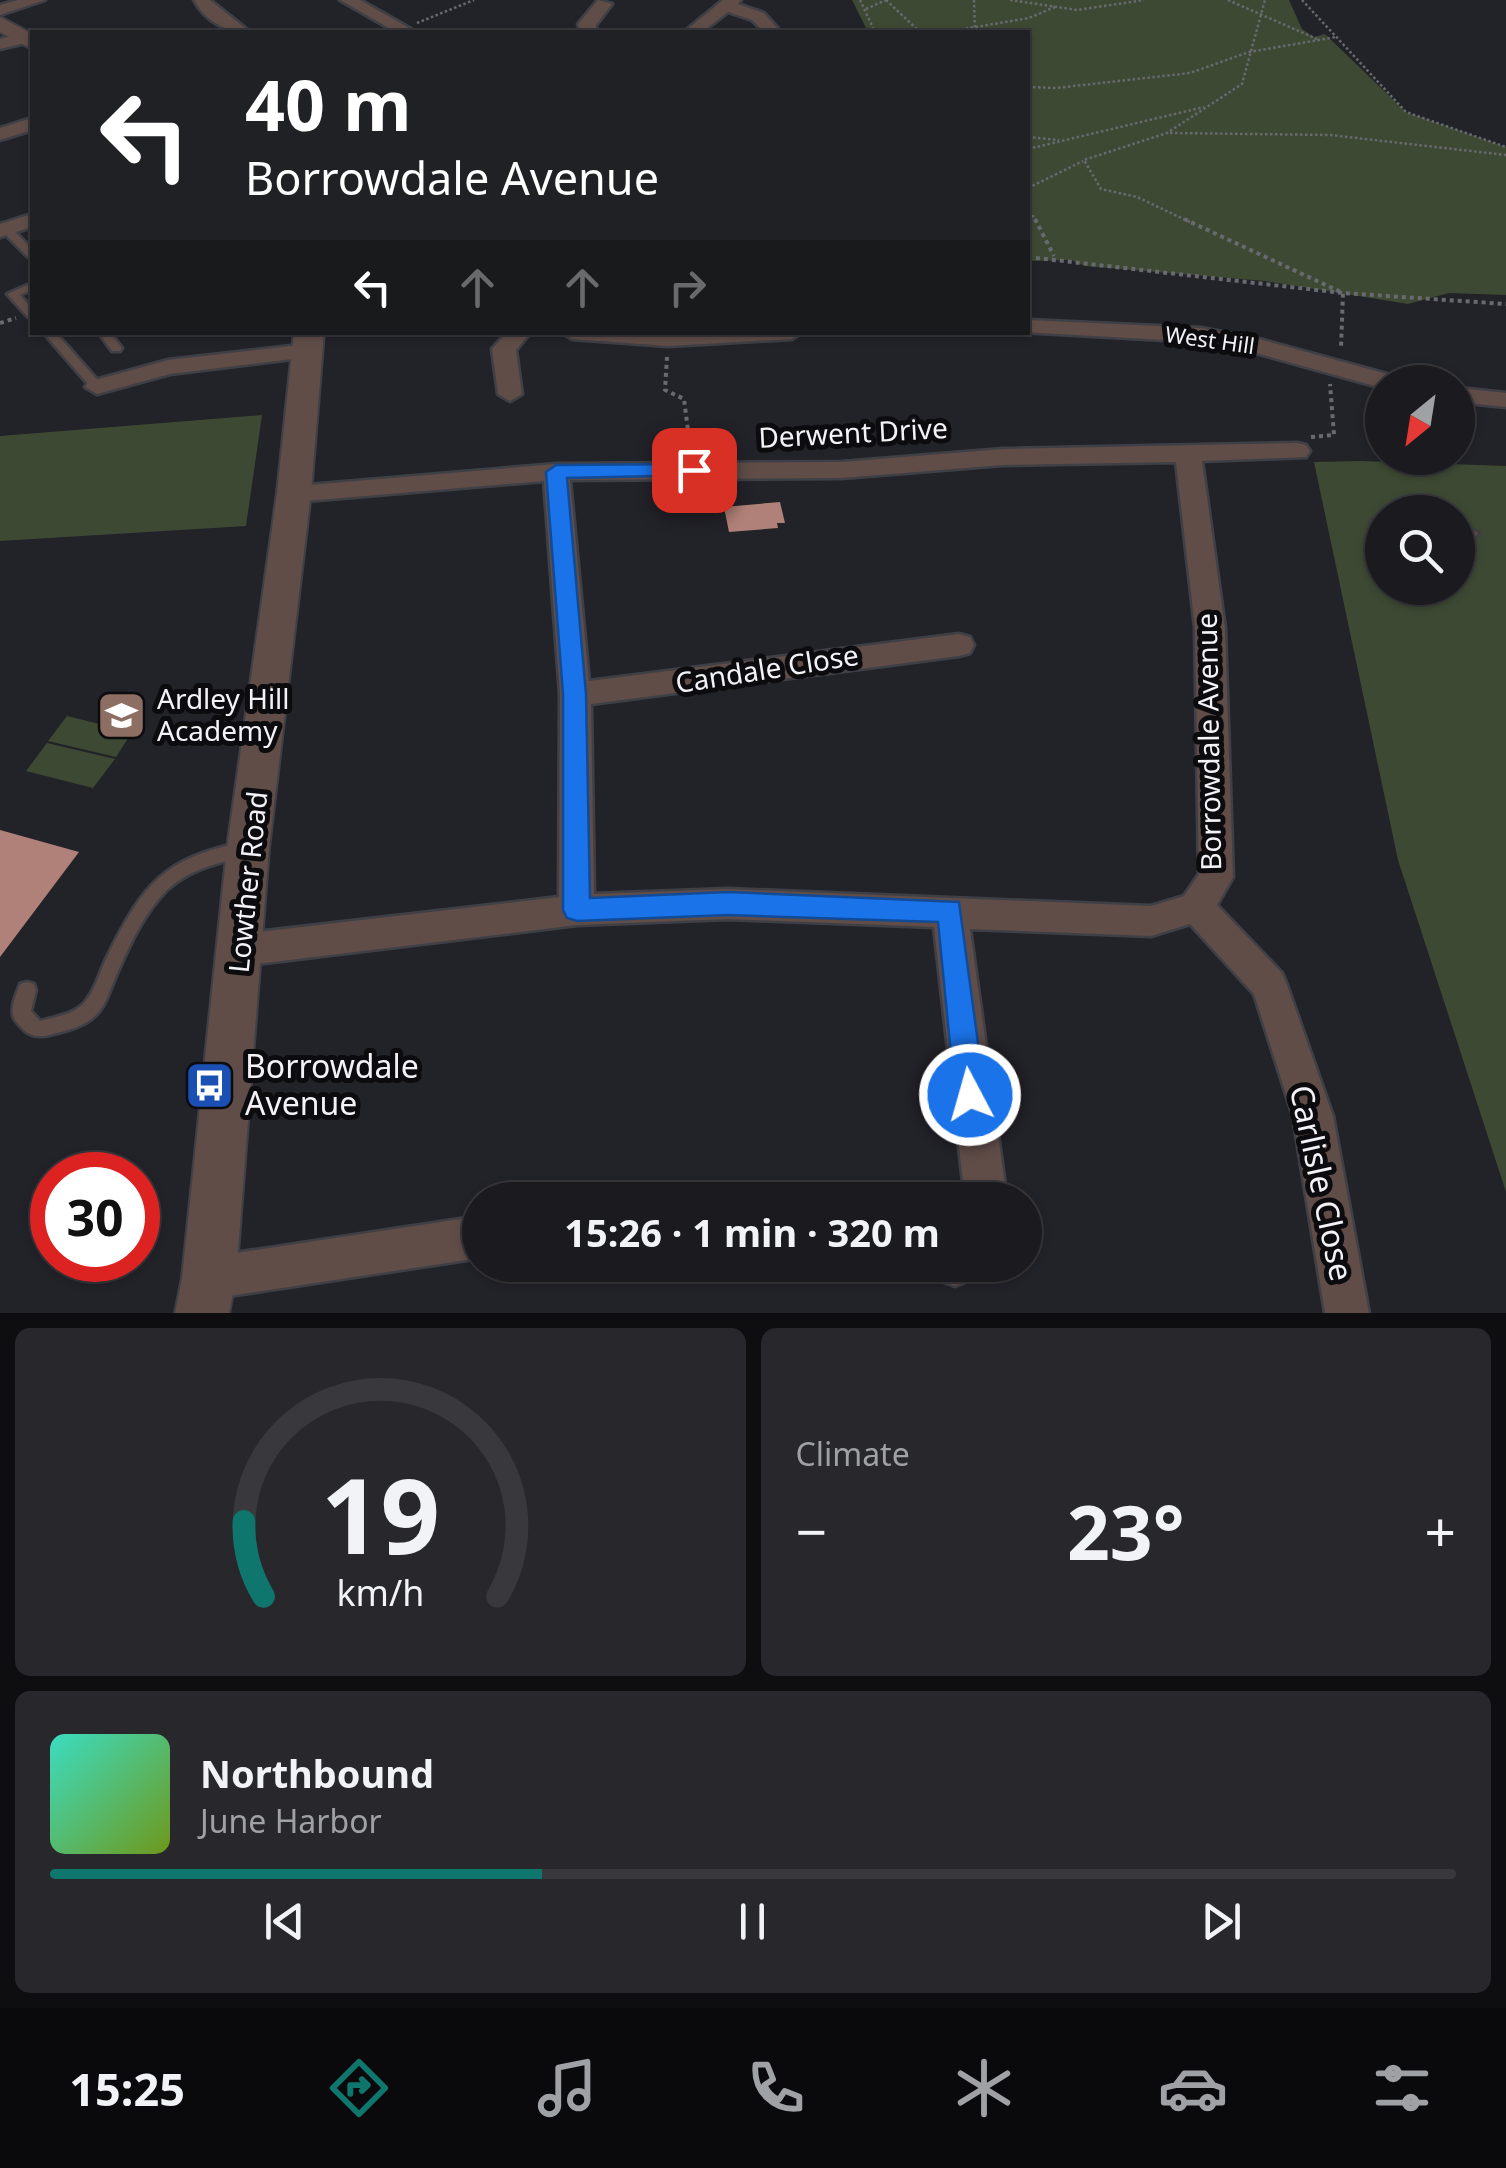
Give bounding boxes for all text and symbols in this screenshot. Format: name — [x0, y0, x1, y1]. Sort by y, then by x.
text: 40 m — [245, 56, 412, 152]
icon: left — [80, 70, 210, 200]
text: Borrowdale Avenue — [245, 147, 659, 208]
icon: left — [345, 260, 400, 315]
icon: ahead — [450, 260, 505, 315]
icon: ahead — [555, 260, 610, 315]
icon: right — [660, 260, 715, 315]
street label: West Hill — [1164, 318, 1257, 360]
north arrow — [1365, 365, 1475, 475]
map controls — [1365, 365, 1475, 605]
street label: Derwent Drive — [757, 408, 949, 456]
pin — [652, 428, 737, 513]
icon: arrive — [667, 443, 722, 498]
button: search — [1365, 495, 1475, 605]
street label: Borrowdale Avenue — [1187, 613, 1229, 871]
street label: Candale Close — [673, 635, 861, 701]
place label: Ardley Hill Academy — [157, 679, 290, 749]
school or university icon: Ardley Hill Academy — [96, 689, 148, 741]
street label: Lowther Road — [219, 789, 275, 975]
position arrow — [918, 1043, 1022, 1147]
place label: Borrowdale Avenue — [245, 1044, 419, 1124]
bus stop icon: Borrowdale Avenue — [184, 1059, 236, 1111]
street label: Carlisle Close — [1281, 1081, 1364, 1285]
speed limit sign: 30 — [30, 1152, 160, 1282]
text: 15:26 · 1 min · 320 m — [564, 1206, 940, 1258]
text: Climate — [796, 1432, 910, 1475]
text: 19 — [321, 1443, 440, 1584]
text: 23° — [1067, 1480, 1185, 1582]
text: − — [796, 1493, 827, 1568]
text: + — [1425, 1493, 1456, 1568]
text: km/h — [336, 1568, 424, 1616]
text: Northbound — [200, 1747, 434, 1799]
text: June Harbor — [200, 1799, 382, 1842]
icon: previous — [257, 1894, 312, 1949]
icon: pause — [725, 1894, 780, 1949]
icon: next — [1194, 1894, 1249, 1949]
icon: directions — [324, 2053, 394, 2123]
icon: music — [532, 2053, 602, 2123]
icon: phone — [741, 2053, 811, 2123]
icon: climate — [949, 2053, 1019, 2123]
icon: car — [1158, 2053, 1228, 2123]
icon: filters — [1367, 2053, 1437, 2123]
text: 15:25 — [69, 2058, 185, 2119]

